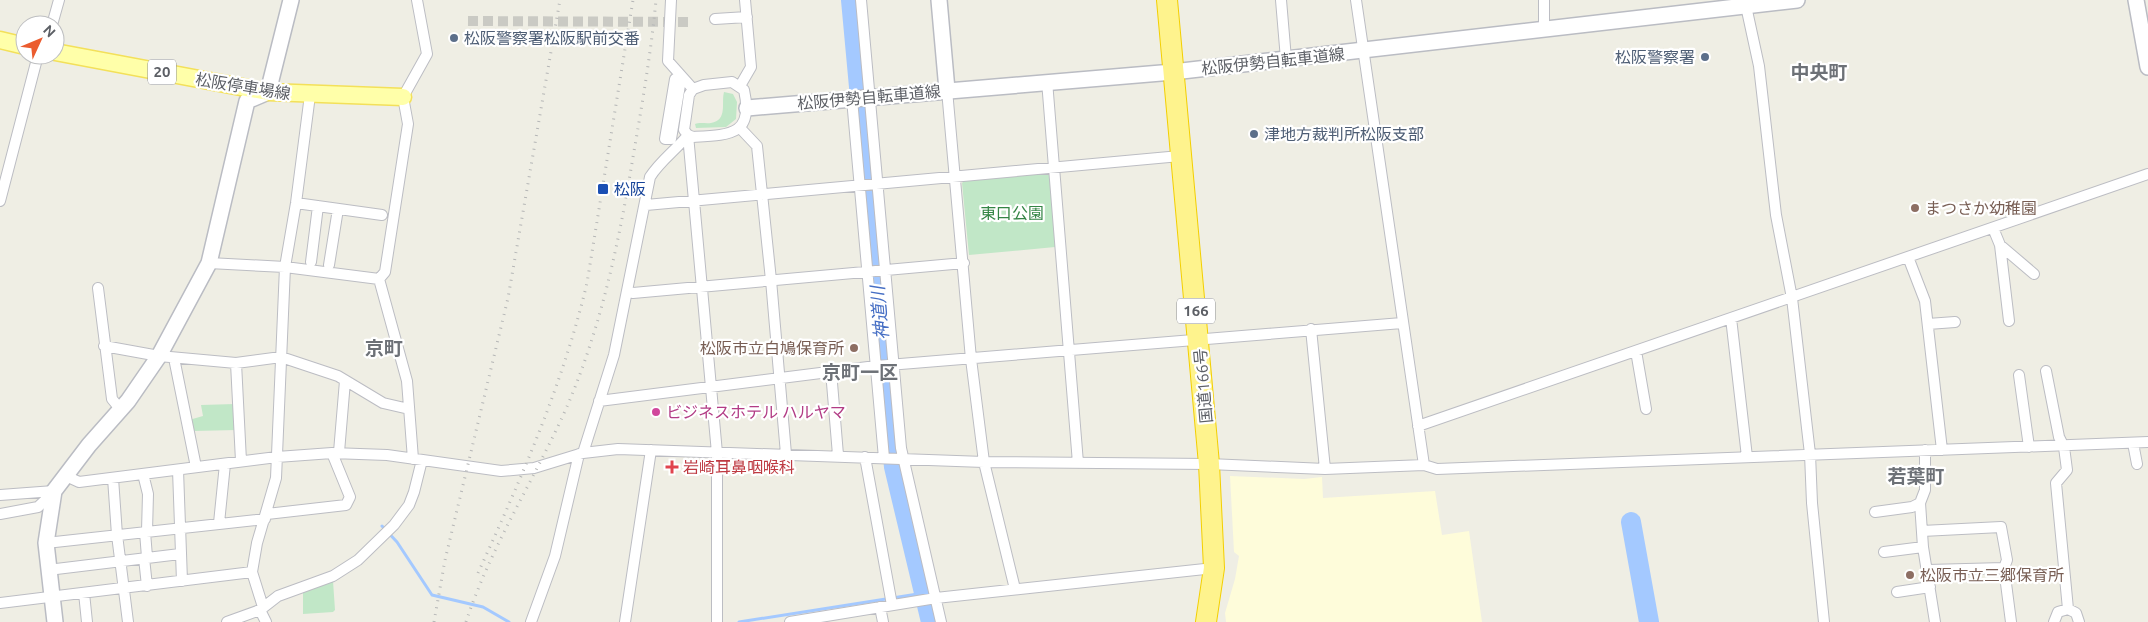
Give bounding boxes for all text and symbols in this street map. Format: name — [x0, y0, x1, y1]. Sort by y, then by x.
north arrow — [15, 15, 65, 65]
text: N — [40, 22, 59, 40]
place label: 松阪警察署松阪駅前交番 — [464, 29, 640, 47]
marker: 松阪警察署松阪駅前交番 — [448, 32, 460, 44]
street label: 松阪伊勢自転車道線 — [1200, 45, 1346, 77]
place label: 松阪警察署 — [1615, 48, 1695, 66]
marker: 松阪警察署 — [1699, 51, 1711, 63]
road number: 20 — [148, 60, 176, 84]
district label: 中央町 — [1790, 61, 1848, 83]
street label: 松阪停車場線 — [194, 70, 292, 102]
street label: 松阪伊勢自転車道線 — [796, 82, 942, 112]
place label: 津地方裁判所松阪支部 — [1264, 125, 1424, 143]
marker: 津地方裁判所松阪支部 — [1248, 128, 1260, 140]
place label: 松阪 — [614, 180, 646, 198]
marker: 松阪 — [596, 182, 610, 196]
place label: まつさか幼稚園 — [1925, 199, 2037, 217]
marker: まつさか幼稚園 — [1909, 202, 1921, 214]
park label: 東口公園 — [980, 204, 1044, 222]
water label: 神道川 — [867, 283, 891, 341]
road number: 166 — [1177, 298, 1215, 324]
district label: 京町 — [365, 337, 403, 359]
place label: 松阪市立白鳩保育所 — [700, 339, 844, 357]
marker: 松阪市立白鳩保育所 — [848, 342, 860, 354]
street label: 国道166号 — [1191, 348, 1215, 424]
district label: 京町一区 — [822, 361, 898, 383]
place label: ビジネスホテル ハルヤマ — [666, 403, 846, 421]
marker: ビジネスホテル ハルヤマ — [650, 406, 662, 418]
place label: 岩崎耳鼻咽喉科 — [683, 458, 795, 476]
marker: 岩崎耳鼻咽喉科 — [665, 460, 679, 474]
district label: 若葉町 — [1887, 465, 1945, 487]
place label: 松阪市立三郷保育所 — [1920, 566, 2064, 584]
marker: 松阪市立三郷保育所 — [1904, 569, 1916, 581]

